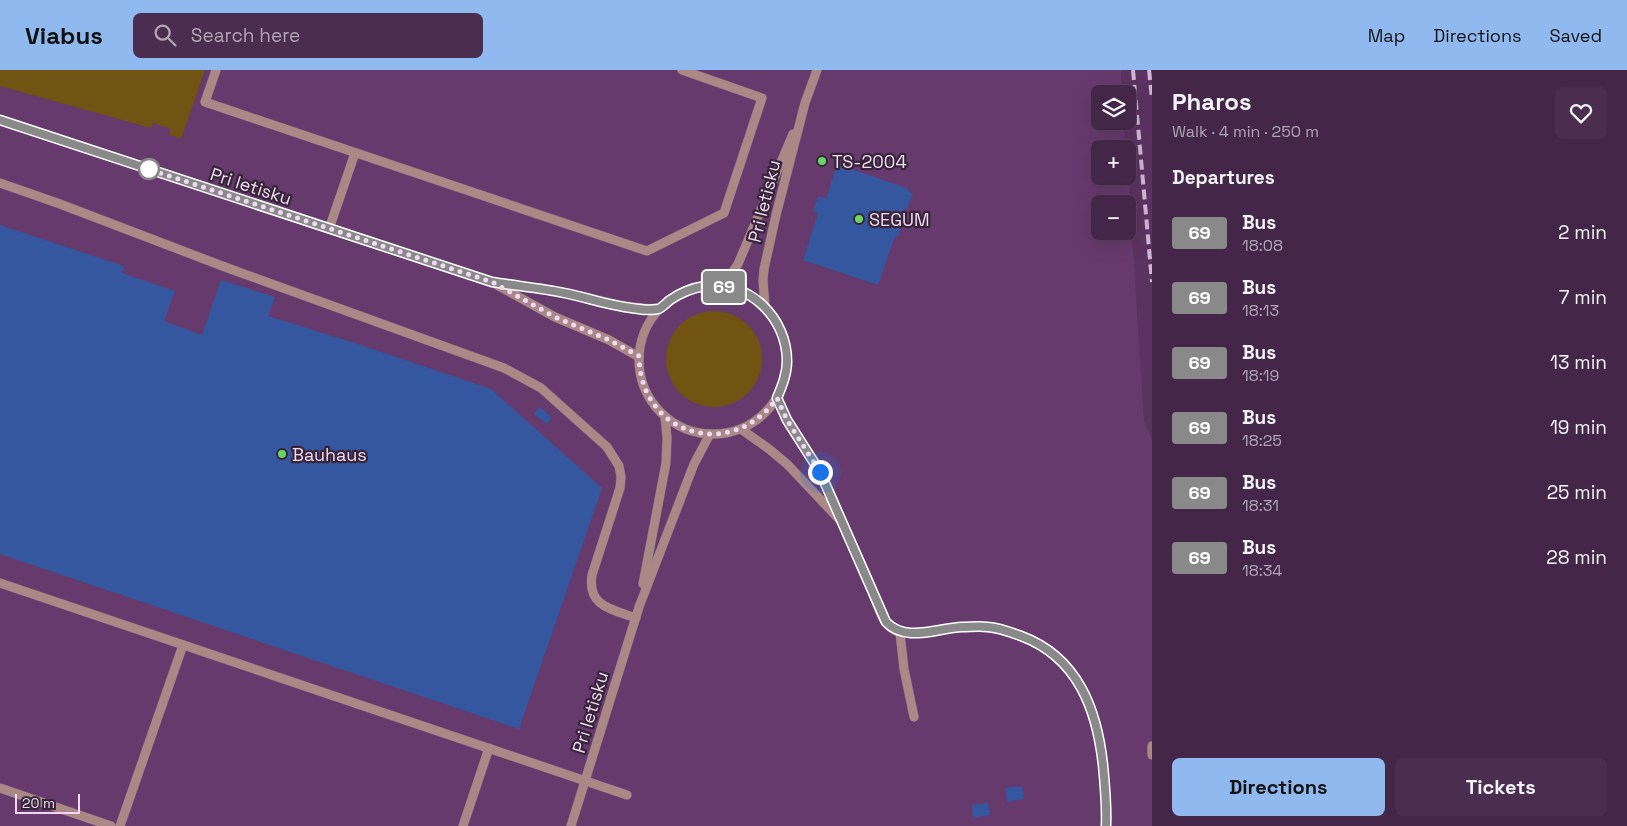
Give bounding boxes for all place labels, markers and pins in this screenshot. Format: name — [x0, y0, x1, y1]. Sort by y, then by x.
place label: TS-2004 — [832, 150, 907, 173]
marker: TS-2004 — [816, 155, 828, 167]
unlabelled marker — [138, 158, 160, 180]
place label: SEGUM — [869, 208, 930, 231]
marker: SEGUM — [853, 213, 865, 225]
place label: Bauhaus — [292, 443, 367, 466]
marker: Bauhaus — [276, 448, 288, 460]

